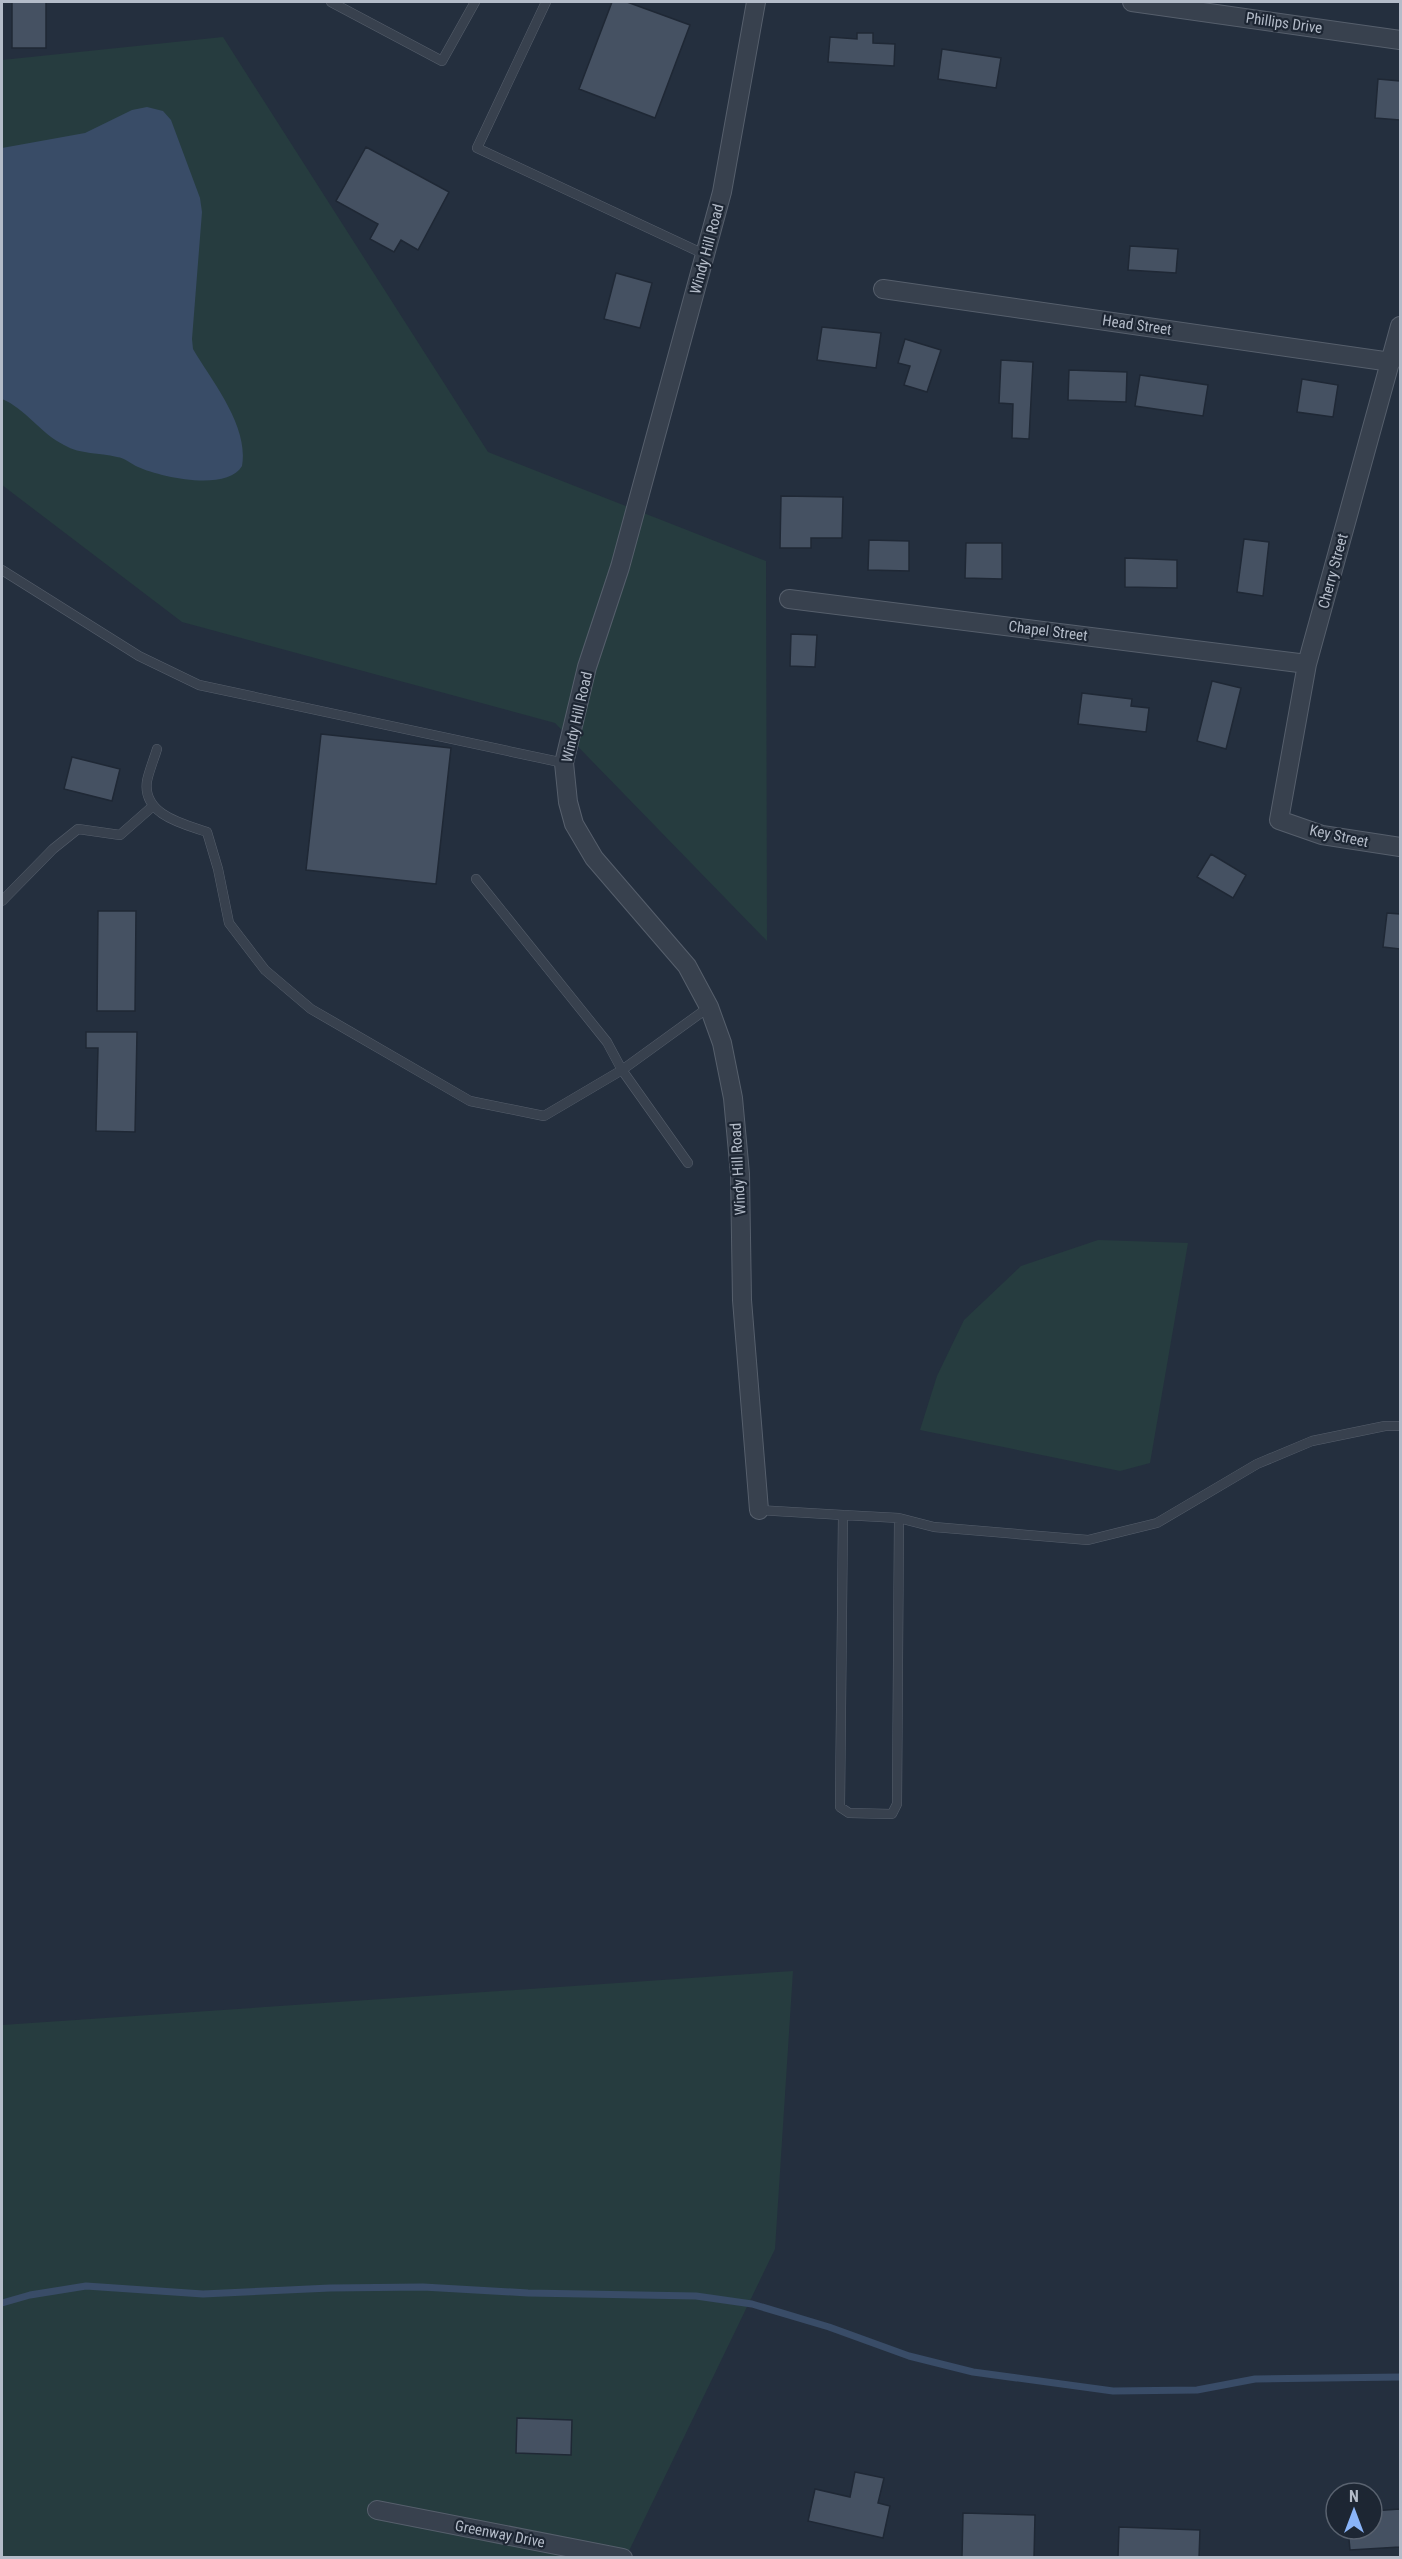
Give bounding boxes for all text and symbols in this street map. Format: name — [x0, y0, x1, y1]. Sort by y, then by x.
street label: Phillips Drive — [1245, 9, 1323, 37]
street label: Windy Hill Road — [686, 202, 728, 296]
street label: Head Street — [1101, 311, 1173, 339]
street label: Cherry Street — [1314, 532, 1352, 610]
street label: Chapel Street — [1007, 617, 1089, 645]
street label: Windy Hill Road — [558, 670, 596, 764]
street label: Key Street — [1308, 821, 1370, 851]
street label: Windy Hill Road — [727, 1122, 749, 1216]
north arrow — [1324, 2481, 1384, 2541]
text: N — [1349, 2487, 1359, 2506]
street label: Greenway Drive — [454, 2516, 546, 2552]

